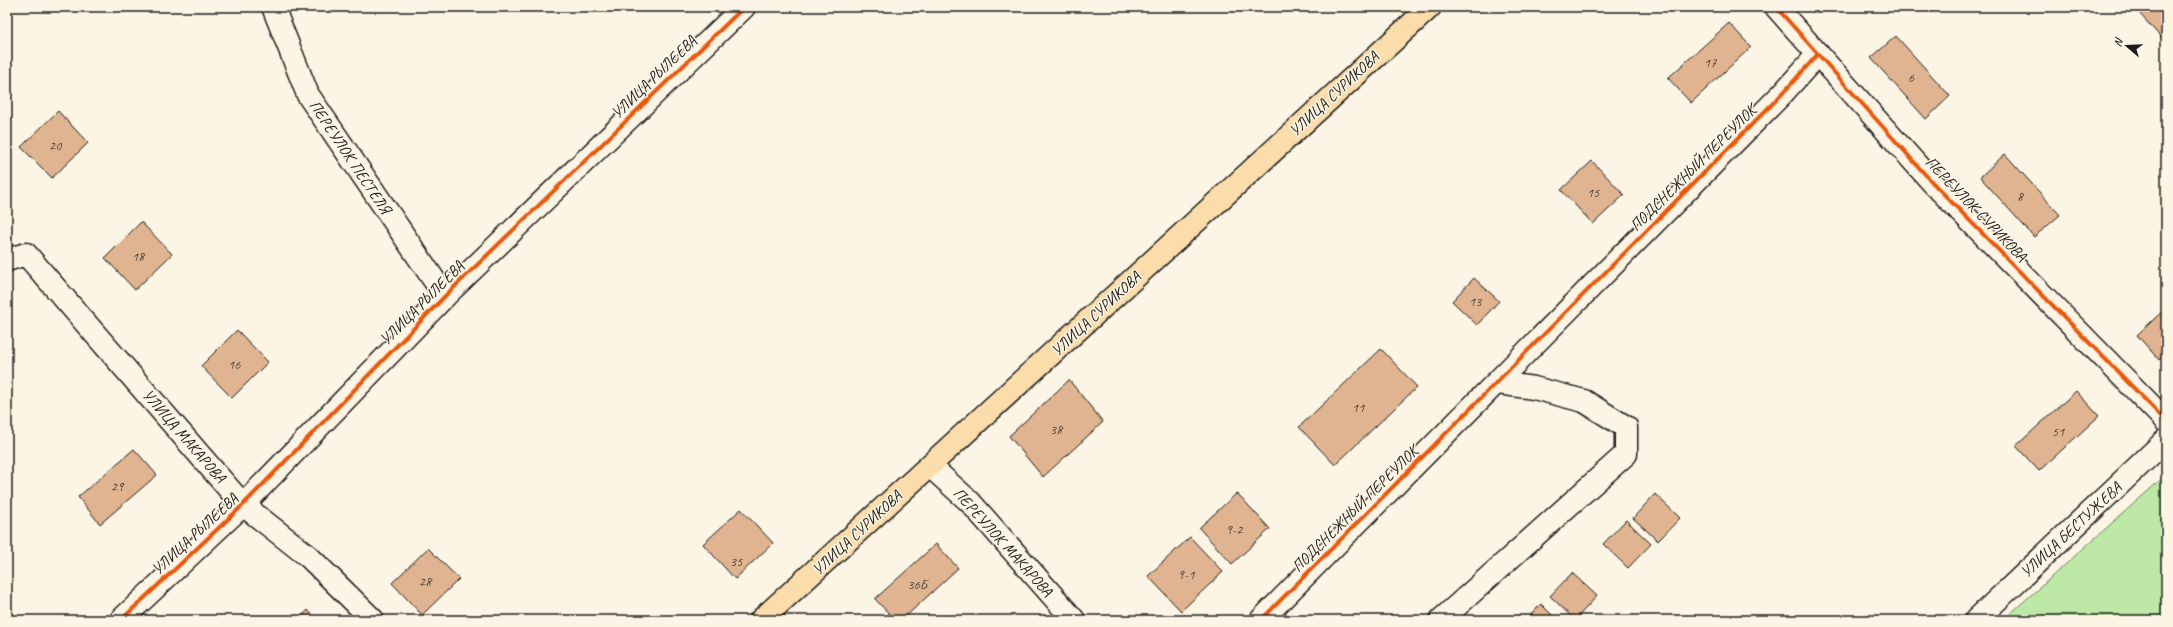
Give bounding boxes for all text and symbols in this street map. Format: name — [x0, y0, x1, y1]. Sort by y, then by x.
north arrow — [2107, 26, 2147, 66]
street label: УЛИЦА РЫЛЕЕВА — [607, 31, 702, 123]
text: N — [2110, 35, 2126, 48]
street label: УЛИЦА СУРИКОВА — [1285, 47, 1384, 141]
house number: 17 — [1704, 54, 1717, 71]
house number: 6 — [1908, 69, 1915, 86]
street label: ПЕРЕУЛОК ПЕСТЕЛЯ — [305, 96, 397, 219]
street label: ПОДСНЕЖНЫЙ ПЕРЕУЛОК — [1626, 99, 1762, 235]
house number: 20 — [49, 137, 63, 154]
street label: ПЕРЕУЛОК СУРИКОВА — [1921, 152, 2032, 266]
house number: 15 — [1587, 184, 1600, 201]
house number: 8 — [2017, 188, 2025, 205]
house number: 18 — [132, 248, 146, 265]
street label: УЛИЦА РЫЛЕЕВА — [376, 256, 469, 349]
street label: УЛИЦА СУРИКОВА — [1047, 267, 1146, 361]
house number: 13 — [1469, 293, 1483, 310]
house number: 16 — [228, 356, 241, 373]
street label: УЛИЦА МАКАРОВА — [138, 385, 231, 488]
house number: 11 — [1352, 399, 1365, 416]
house number: 38 — [1050, 421, 1064, 438]
house number: 51 — [2052, 423, 2065, 440]
street label: ПОДСНЕЖНЫЙ ПЕРЕУЛОК — [1288, 440, 1424, 576]
street label: УЛИЦА БЕСТУЖЕВА — [2016, 477, 2126, 582]
house number: 29 — [111, 478, 125, 495]
street label: ПЕРЕУЛОК МАКАРОВА — [949, 483, 1058, 601]
street label: УЛИЦА СУРИКОВА — [808, 486, 907, 580]
street label: УЛИЦА РЫЛЕЕВА — [148, 488, 243, 579]
house number: 9-2 — [1225, 521, 1244, 538]
house number: 35 — [730, 553, 743, 570]
house number: 9-1 — [1177, 566, 1195, 583]
house number: 28 — [419, 573, 433, 590]
house number: 36Б — [907, 576, 930, 593]

